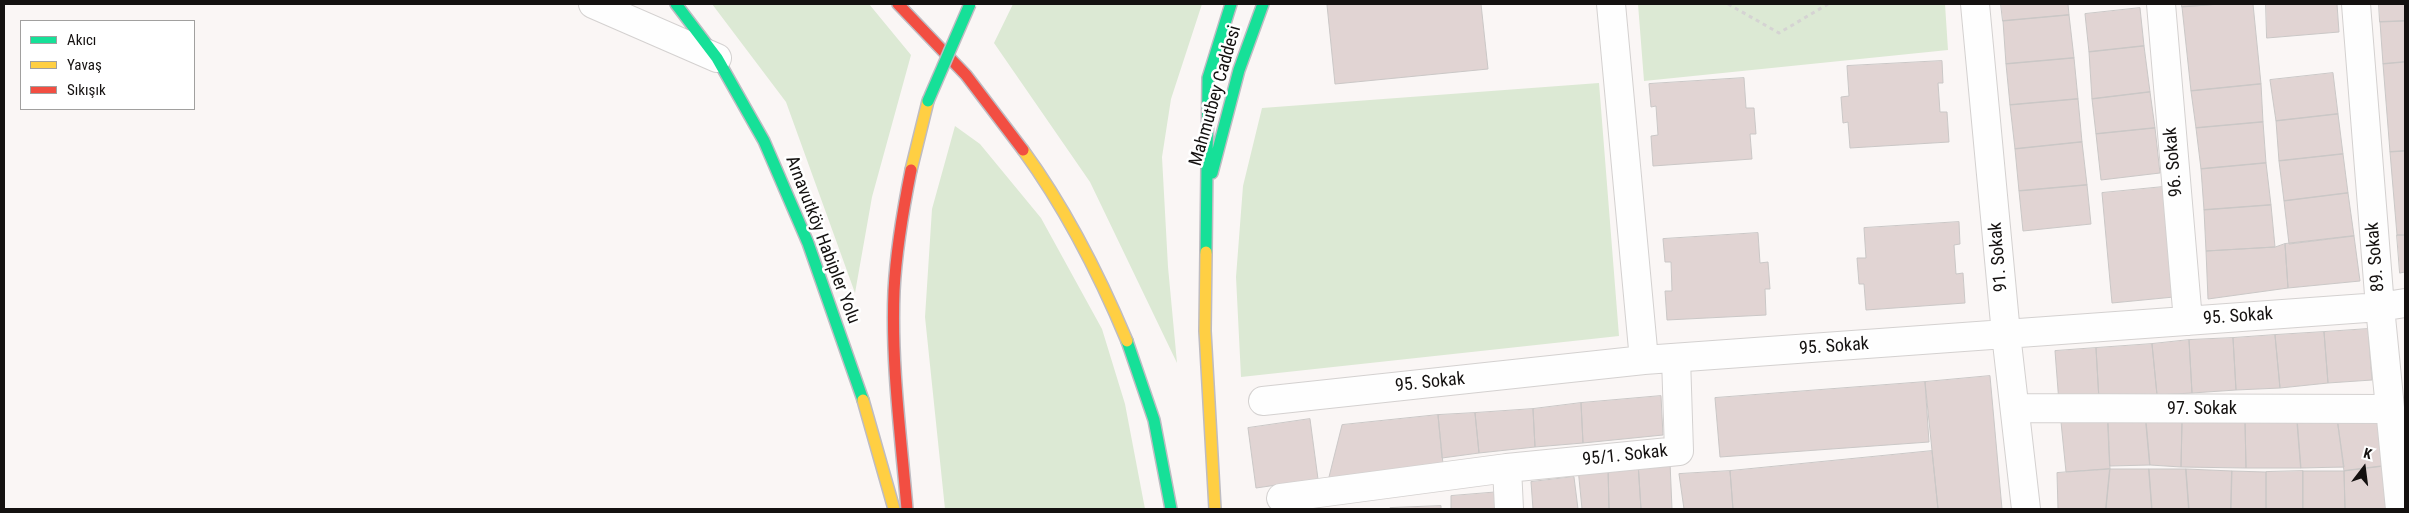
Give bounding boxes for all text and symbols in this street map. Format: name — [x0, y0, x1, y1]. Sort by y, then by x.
legend — [20, 20, 195, 110]
street label: Mahmutbey Caddesi — [1186, 23, 1246, 169]
text: Akıcı — [67, 31, 96, 49]
text: Yavaş — [67, 56, 102, 74]
text: Sıkışık — [67, 81, 106, 99]
street label: 96. Sokak — [2160, 126, 2188, 198]
street label: Arnavutköy Habipler Yolu — [780, 153, 864, 327]
street label: 91. Sokak — [1985, 221, 2013, 293]
street label: 89. Sokak — [2362, 221, 2390, 293]
street label: 95. Sokak — [2202, 304, 2274, 330]
street label: 95. Sokak — [1798, 334, 1870, 360]
street label: 95. Sokak — [1394, 369, 1466, 397]
street label: 97. Sokak — [2167, 398, 2237, 420]
street label: 95/1. Sokak — [1581, 441, 1669, 471]
north arrow — [2339, 443, 2389, 493]
text: K — [2362, 445, 2374, 462]

